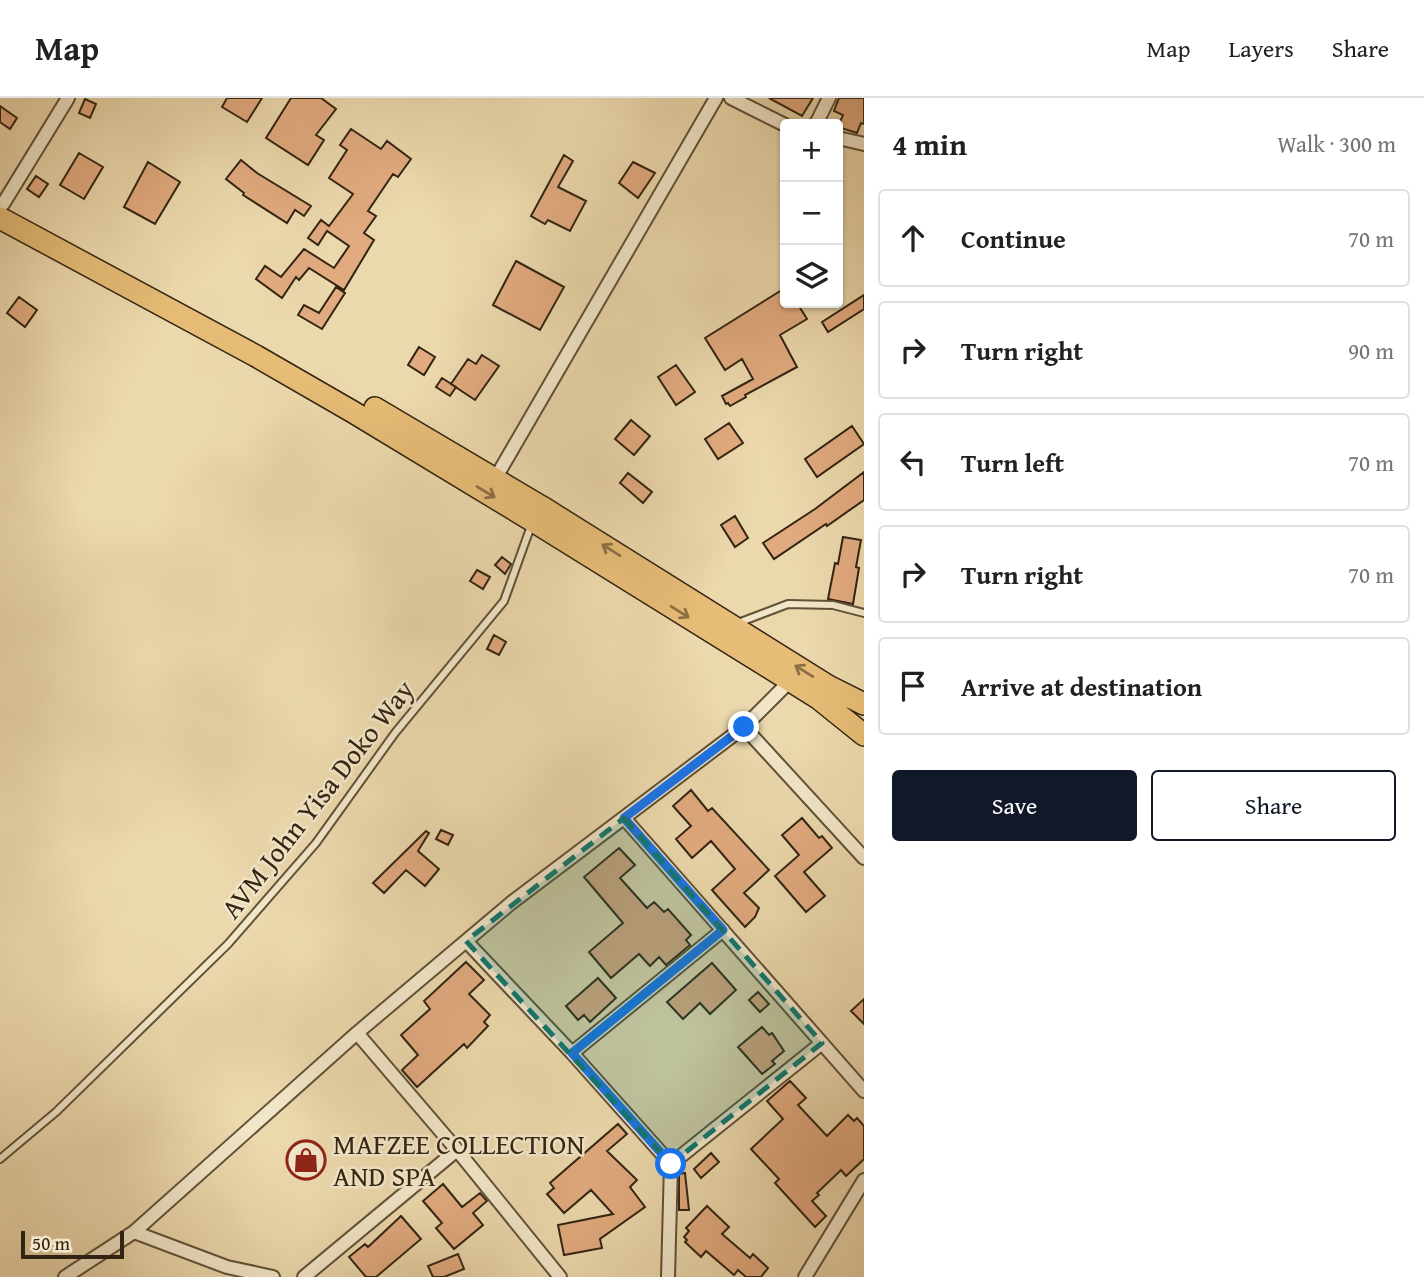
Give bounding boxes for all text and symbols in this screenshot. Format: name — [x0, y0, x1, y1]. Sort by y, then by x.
text: Map — [35, 24, 99, 72]
text: Map — [1147, 31, 1190, 66]
text: Layers — [1228, 31, 1294, 66]
text: Share — [1332, 31, 1389, 66]
map controls — [780, 119, 843, 308]
button: + — [780, 119, 843, 182]
text: 4 min — [892, 122, 967, 166]
text: Walk · 300 m — [1277, 127, 1396, 160]
button: − — [780, 182, 843, 245]
icon: ahead — [894, 219, 932, 257]
text: Continue — [961, 219, 1066, 258]
text: 70 m — [1348, 222, 1394, 255]
button: layers — [780, 245, 843, 308]
icon: right — [894, 331, 932, 369]
text: Turn right — [961, 331, 1083, 370]
text: 90 m — [1348, 334, 1394, 367]
icon: left — [894, 443, 932, 481]
text: Turn left — [961, 443, 1064, 482]
text: 70 m — [1348, 446, 1394, 479]
one-way arrow — [476, 486, 496, 500]
one-way arrow — [602, 543, 622, 557]
icon: right — [894, 555, 932, 593]
text: Turn right — [961, 555, 1083, 594]
text: 70 m — [1348, 558, 1394, 591]
one-way arrow — [669, 605, 689, 619]
one-way arrow — [795, 663, 815, 677]
icon: arrive — [894, 667, 932, 705]
text: Arrive at destination — [961, 667, 1202, 706]
street label: AVM John Yisa Doko Way — [210, 670, 423, 927]
route end — [728, 711, 759, 742]
button: Save — [892, 770, 1137, 841]
button: Share — [1151, 770, 1396, 841]
place label: MAFZEE COLLECTION AND SPA — [333, 1123, 584, 1196]
shop icon: MAFZEE COLLECTION AND SPA — [285, 1139, 327, 1181]
route start — [655, 1148, 686, 1179]
scale bar — [21, 1228, 124, 1260]
text: 50 m — [32, 1229, 70, 1257]

